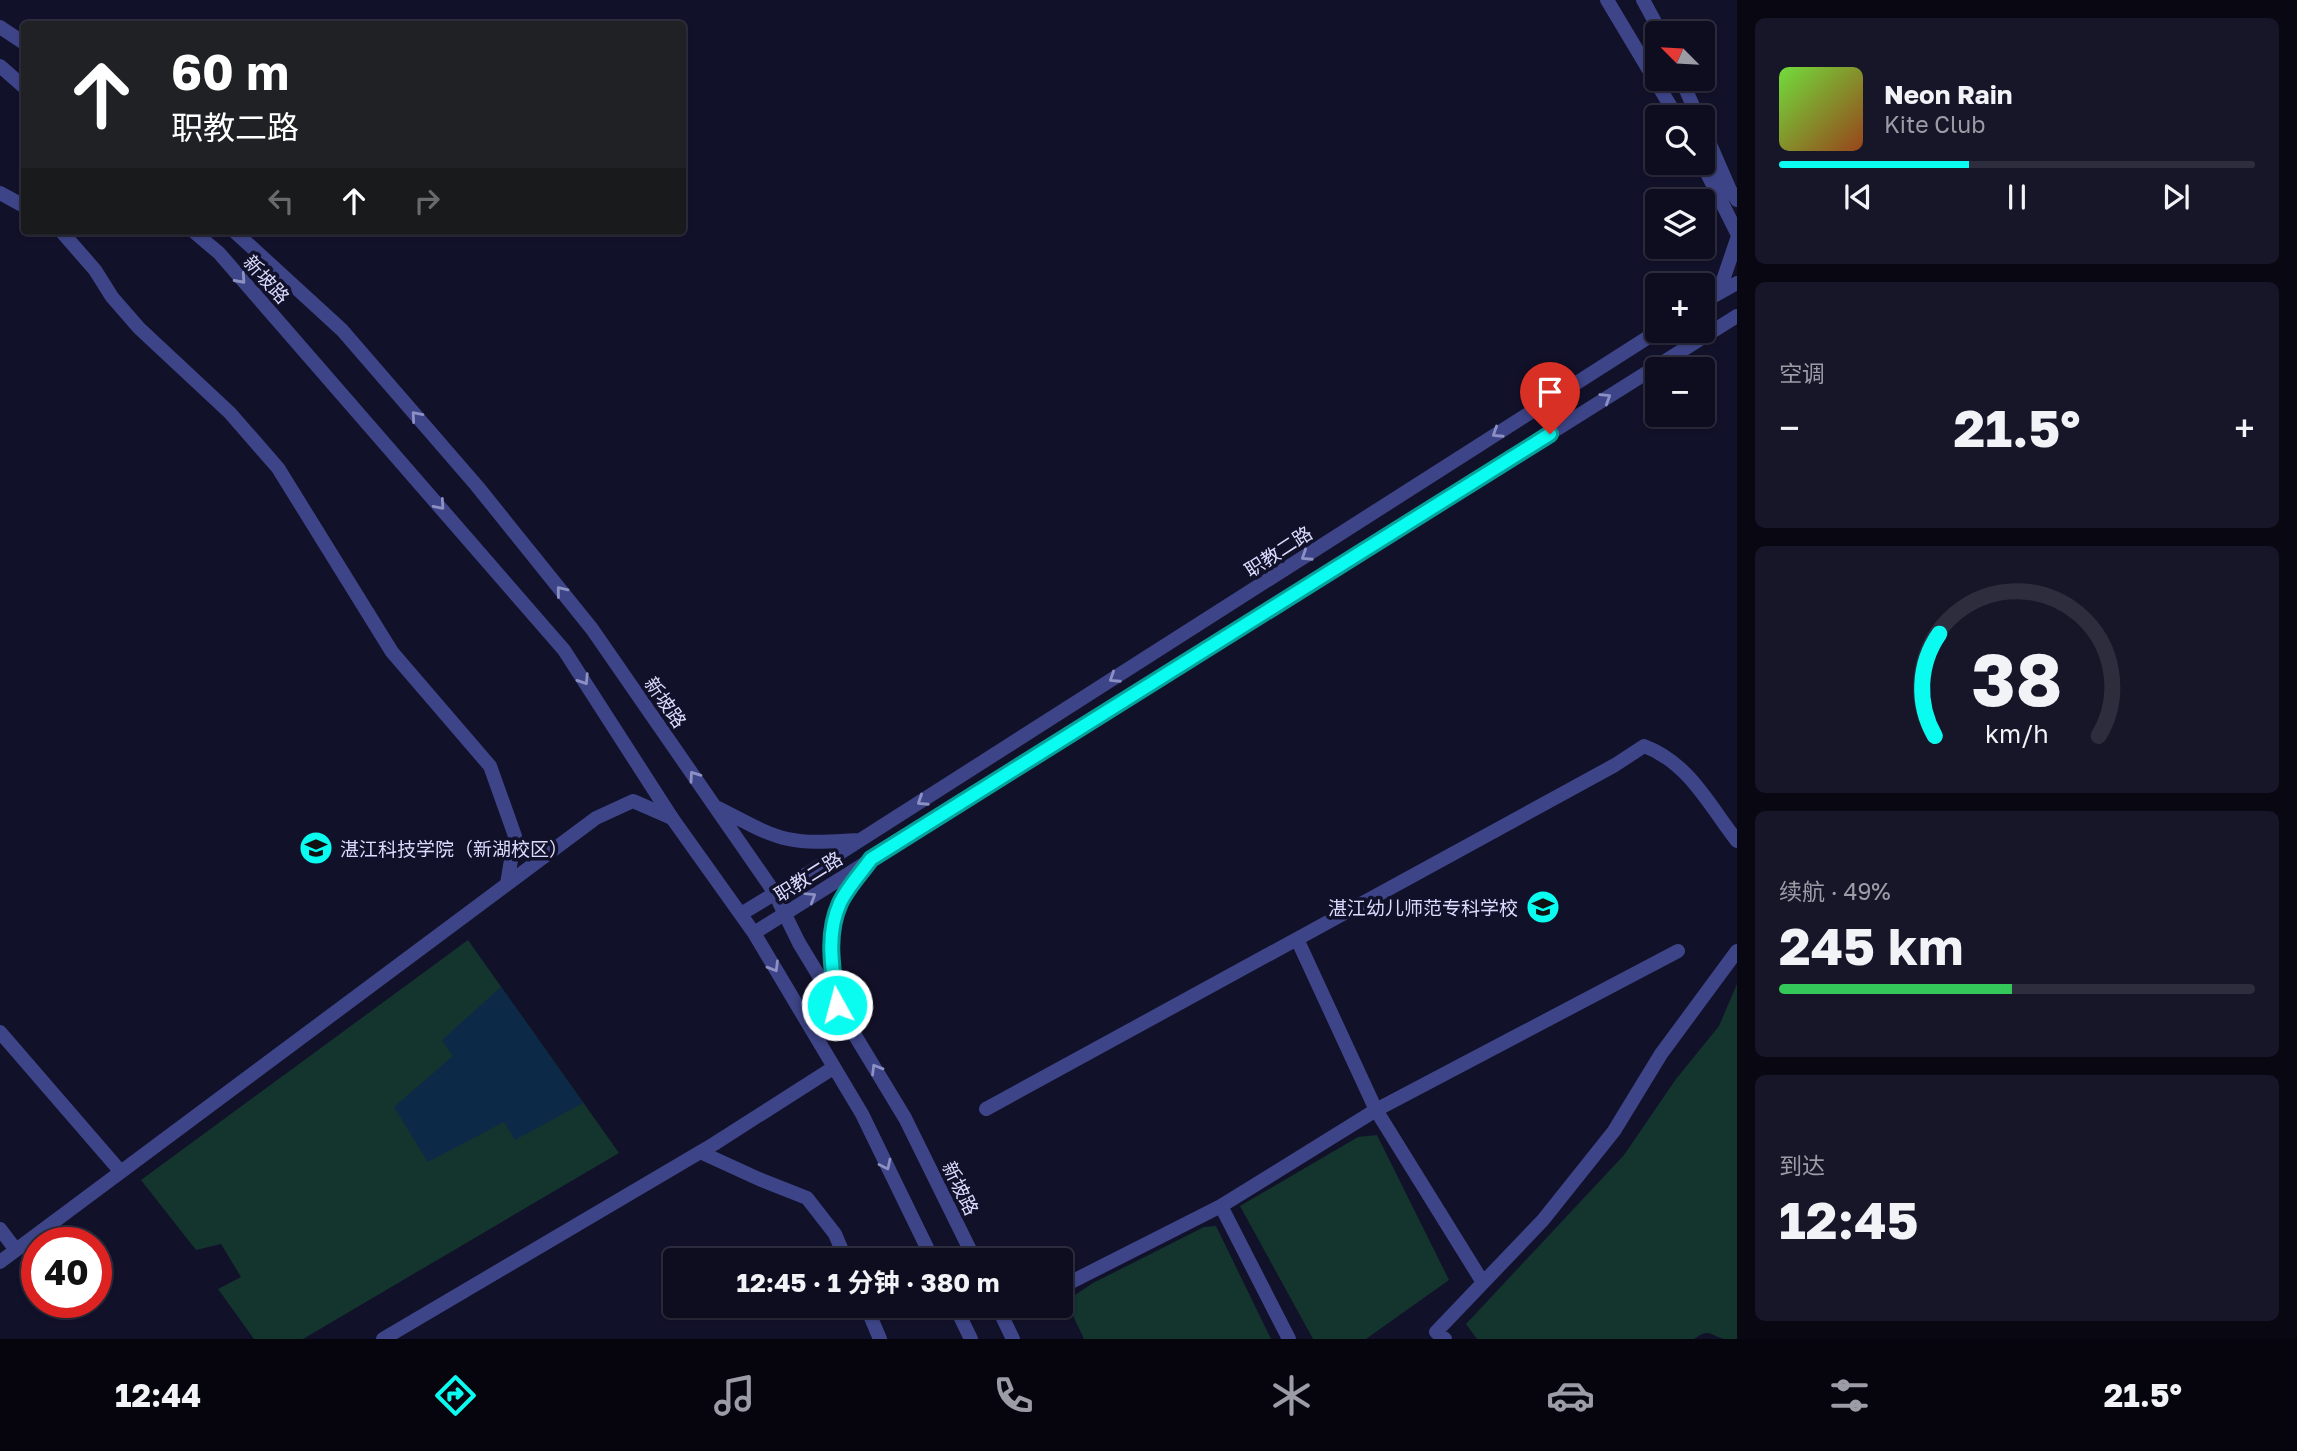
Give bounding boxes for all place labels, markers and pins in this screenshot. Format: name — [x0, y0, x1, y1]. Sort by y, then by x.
pin — [1520, 362, 1580, 434]
school or university icon: 湛江科技学院（新湖校区） — [297, 829, 335, 867]
place label: 湛江科技学院（新湖校区） — [340, 837, 568, 860]
school or university icon: 湛江幼儿师范专科学校 — [1524, 888, 1562, 926]
place label: 湛江幼儿师范专科学校 — [1328, 896, 1518, 919]

